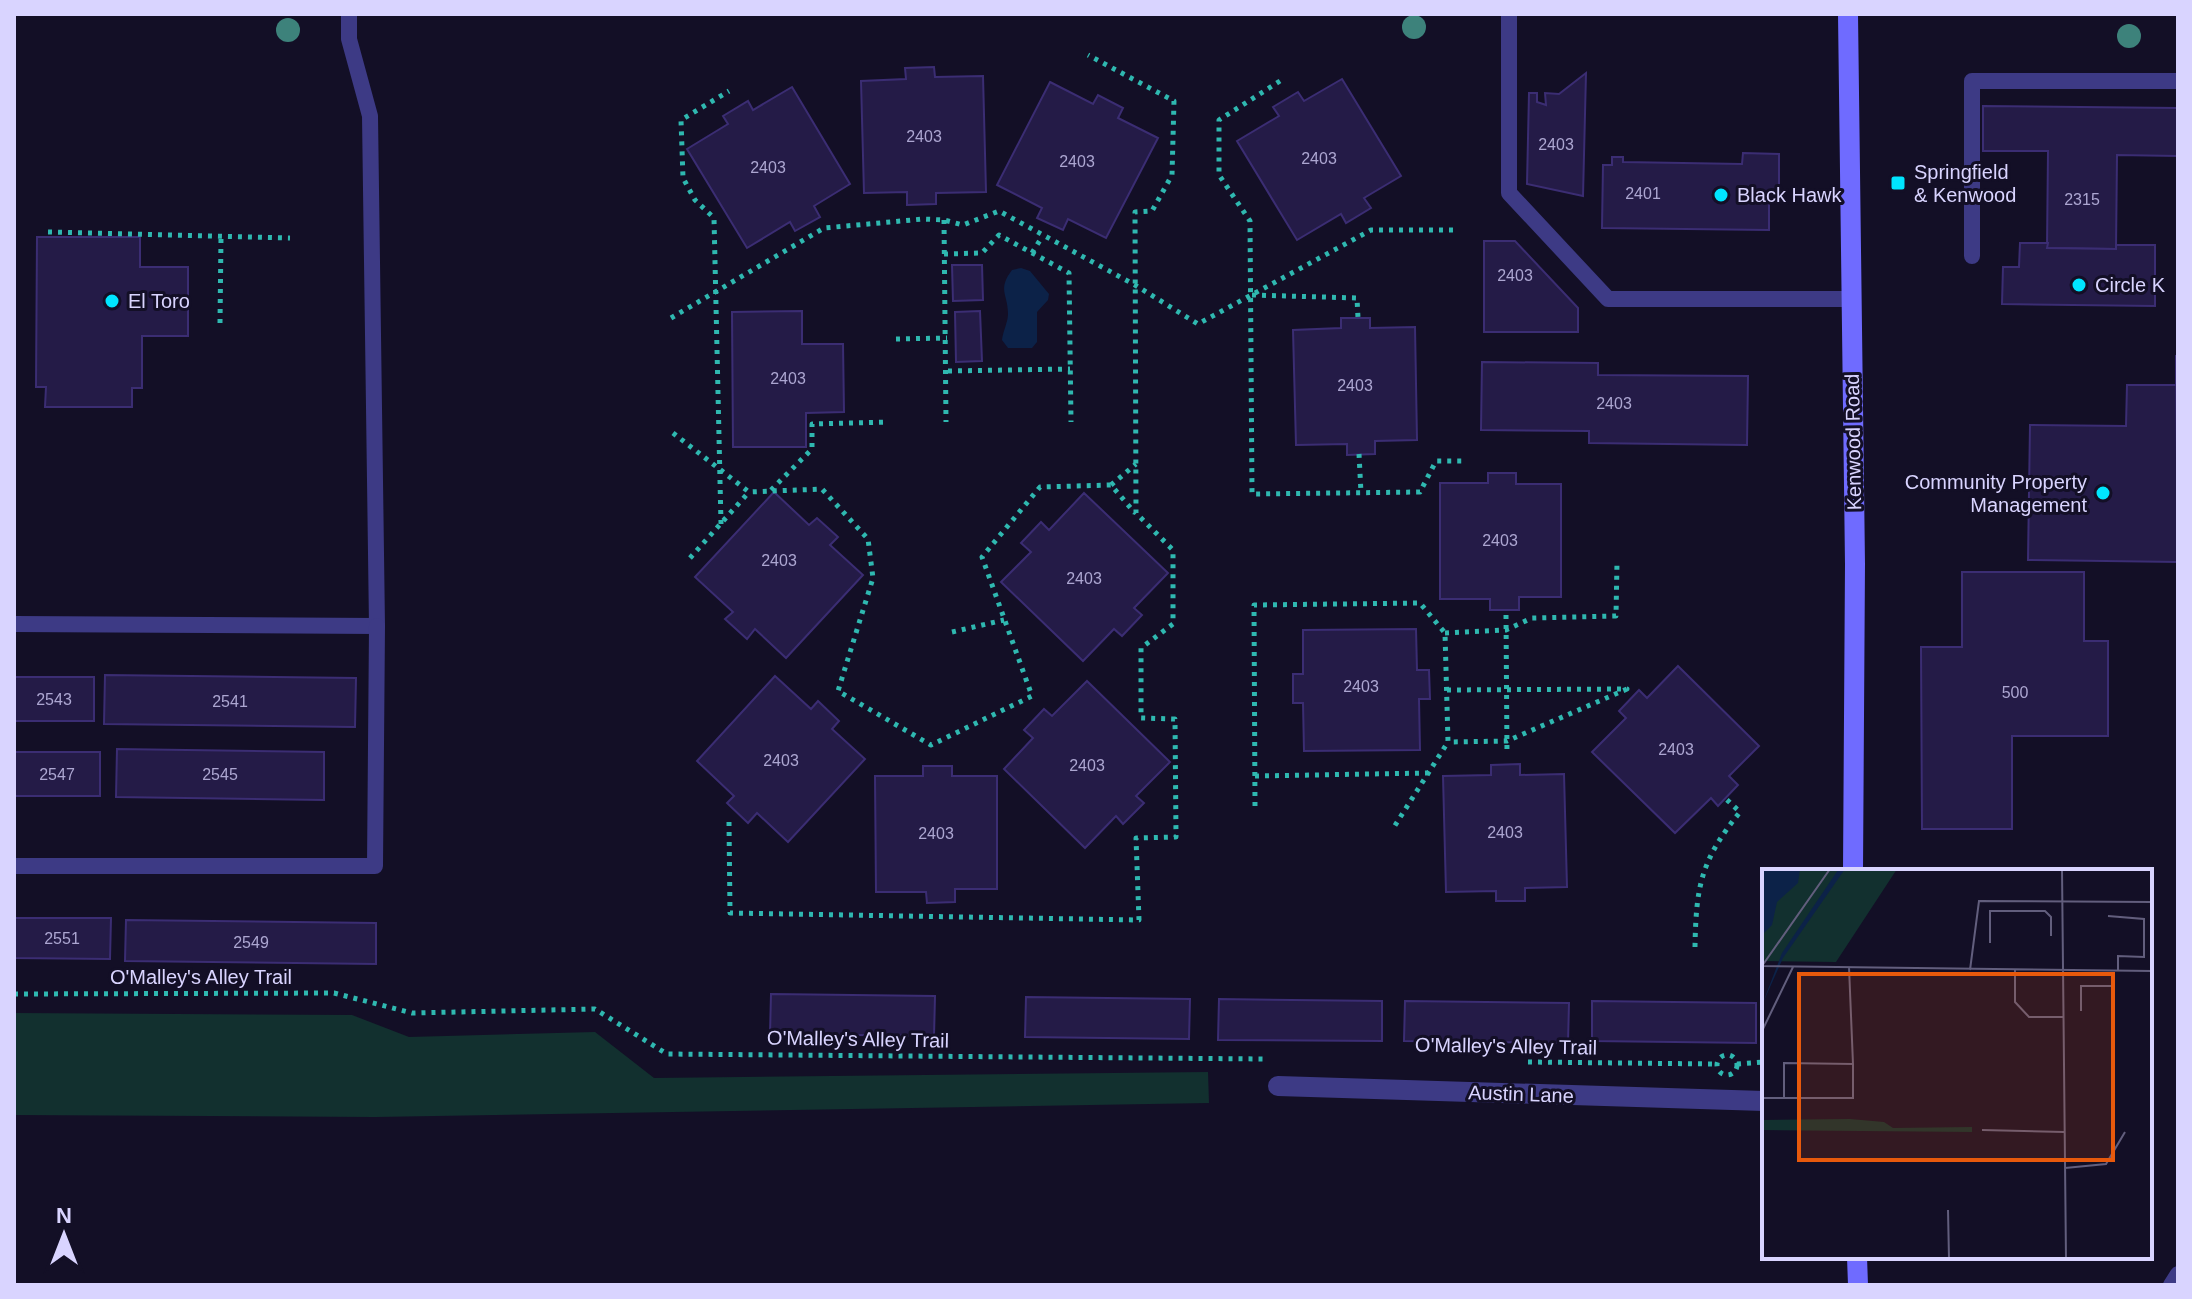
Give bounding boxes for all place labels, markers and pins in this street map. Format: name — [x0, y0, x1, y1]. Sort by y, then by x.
place label: Springfield & Kenwood — [1914, 161, 2016, 206]
marker: Springfield & Kenwood — [1889, 174, 1907, 192]
place label: Black Hawk — [1737, 184, 1842, 206]
marker: Black Hawk — [1712, 186, 1730, 204]
place label: Circle K — [2095, 274, 2166, 296]
marker: Circle K — [2070, 276, 2088, 294]
place label: El Toro — [128, 290, 190, 312]
marker: El Toro — [103, 292, 121, 310]
place label: Community Property Management — [1905, 471, 2087, 516]
marker: Community Property Management — [2094, 484, 2112, 502]

